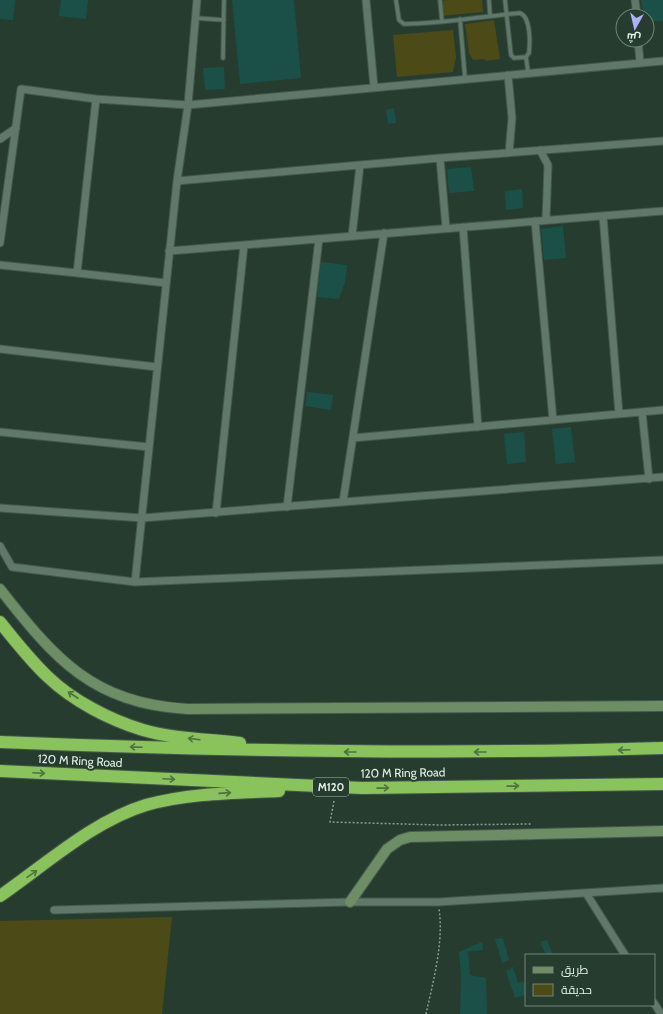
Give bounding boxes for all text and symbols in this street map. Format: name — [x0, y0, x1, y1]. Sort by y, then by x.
north arrow — [615, 8, 655, 48]
text: ش — [626, 30, 642, 46]
one-way arrow — [67, 691, 79, 699]
one-way arrow — [188, 735, 201, 743]
one-way arrow — [130, 744, 143, 751]
one-way arrow — [618, 746, 631, 753]
one-way arrow — [344, 748, 357, 756]
one-way arrow — [474, 748, 487, 756]
street label: 120 M Ring Road — [37, 751, 123, 770]
street label: 120 M Ring Road — [360, 764, 446, 781]
one-way arrow — [32, 769, 45, 776]
one-way arrow — [162, 775, 175, 782]
road number: M120 — [313, 778, 349, 796]
one-way arrow — [506, 782, 519, 790]
one-way arrow — [376, 784, 389, 792]
one-way arrow — [218, 790, 231, 797]
one-way arrow — [26, 869, 37, 878]
legend — [525, 954, 655, 1006]
text: طريق — [561, 962, 589, 977]
text: حديقة — [561, 982, 592, 997]

